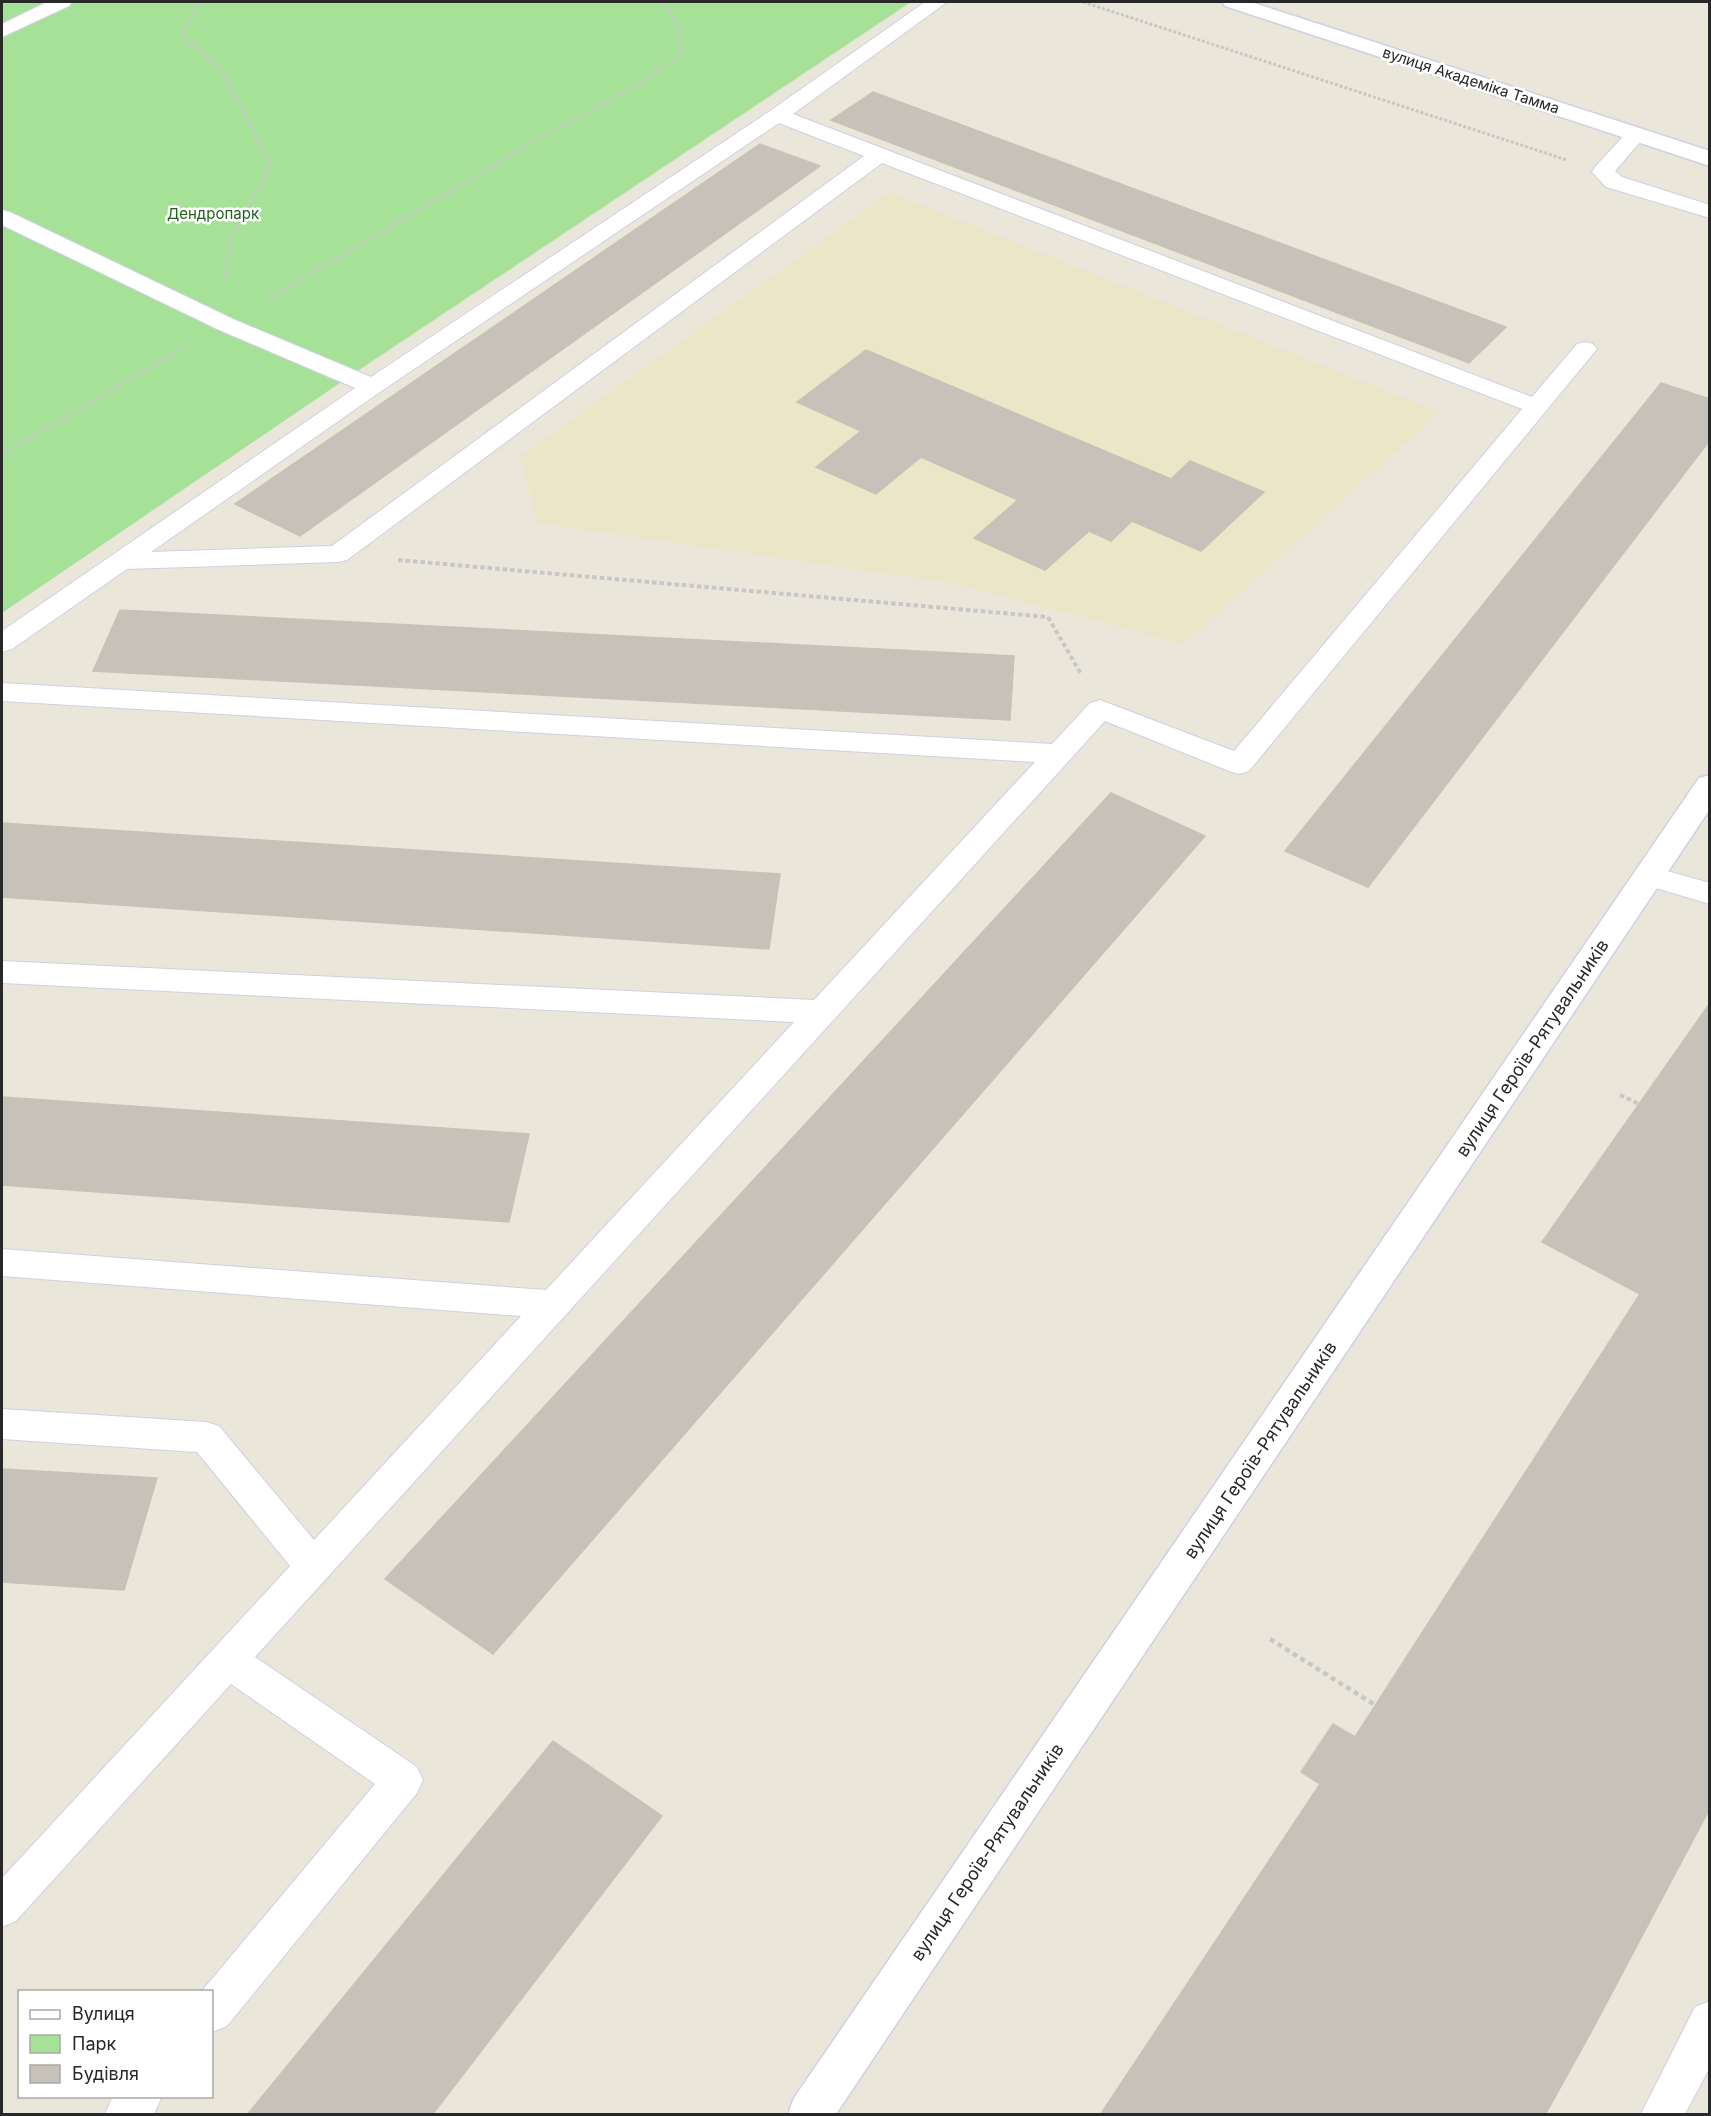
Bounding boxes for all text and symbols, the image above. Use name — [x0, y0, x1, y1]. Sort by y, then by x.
street label: вулиця Академіка Тамма — [1380, 42, 1562, 118]
park label: Дендропарк — [167, 204, 259, 223]
street label: вулиця Героїв-Рятувальників — [1451, 935, 1613, 1161]
street label: вулиця Героїв-Рятувальників — [1179, 1337, 1341, 1563]
street label: вулиця Героїв-Рятувальників — [906, 1739, 1068, 1965]
legend — [18, 1990, 213, 2098]
text: Вулиця — [72, 2003, 135, 2024]
text: Парк — [72, 2033, 117, 2054]
text: Будівля — [72, 2063, 139, 2084]

